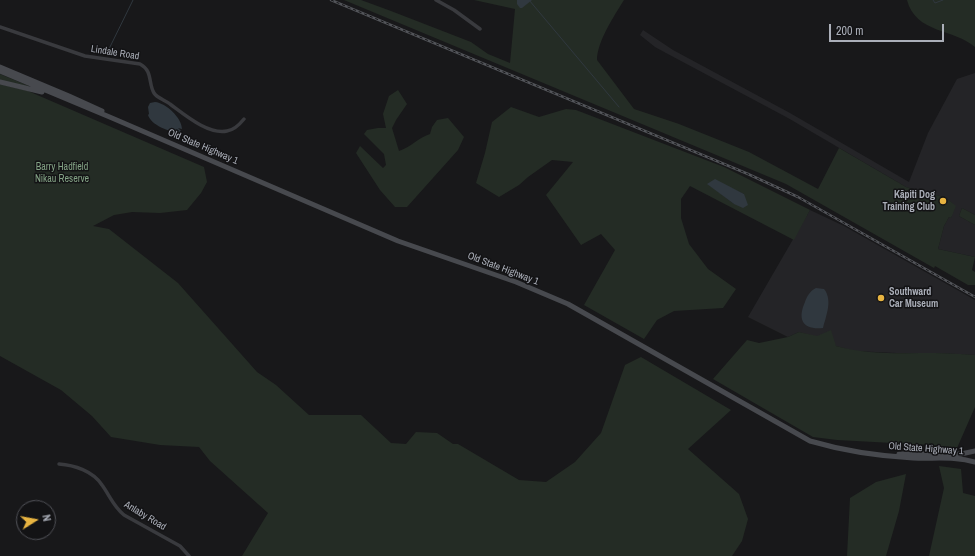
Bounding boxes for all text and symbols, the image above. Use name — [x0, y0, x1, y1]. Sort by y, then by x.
scale bar — [831, 16, 946, 42]
text: 200 m — [836, 23, 863, 39]
street label: Lindale Road — [90, 43, 140, 63]
street label: Old State Highway 1 — [166, 127, 240, 167]
park label: Barry Hadfield Nikau Reserve — [35, 161, 89, 184]
place label: Kāpiti Dog Training Club — [883, 189, 935, 212]
marker: Kāpiti Dog Training Club — [938, 196, 948, 206]
street label: Old State Highway 1 — [466, 250, 540, 288]
place label: Southward Car Museum — [889, 286, 938, 310]
marker: Southward Car Museum — [876, 293, 886, 303]
street label: Old State Highway 1 — [888, 440, 964, 458]
street label: Anlaby Road — [122, 499, 168, 533]
north arrow — [16, 500, 56, 540]
text: N — [39, 513, 54, 522]

